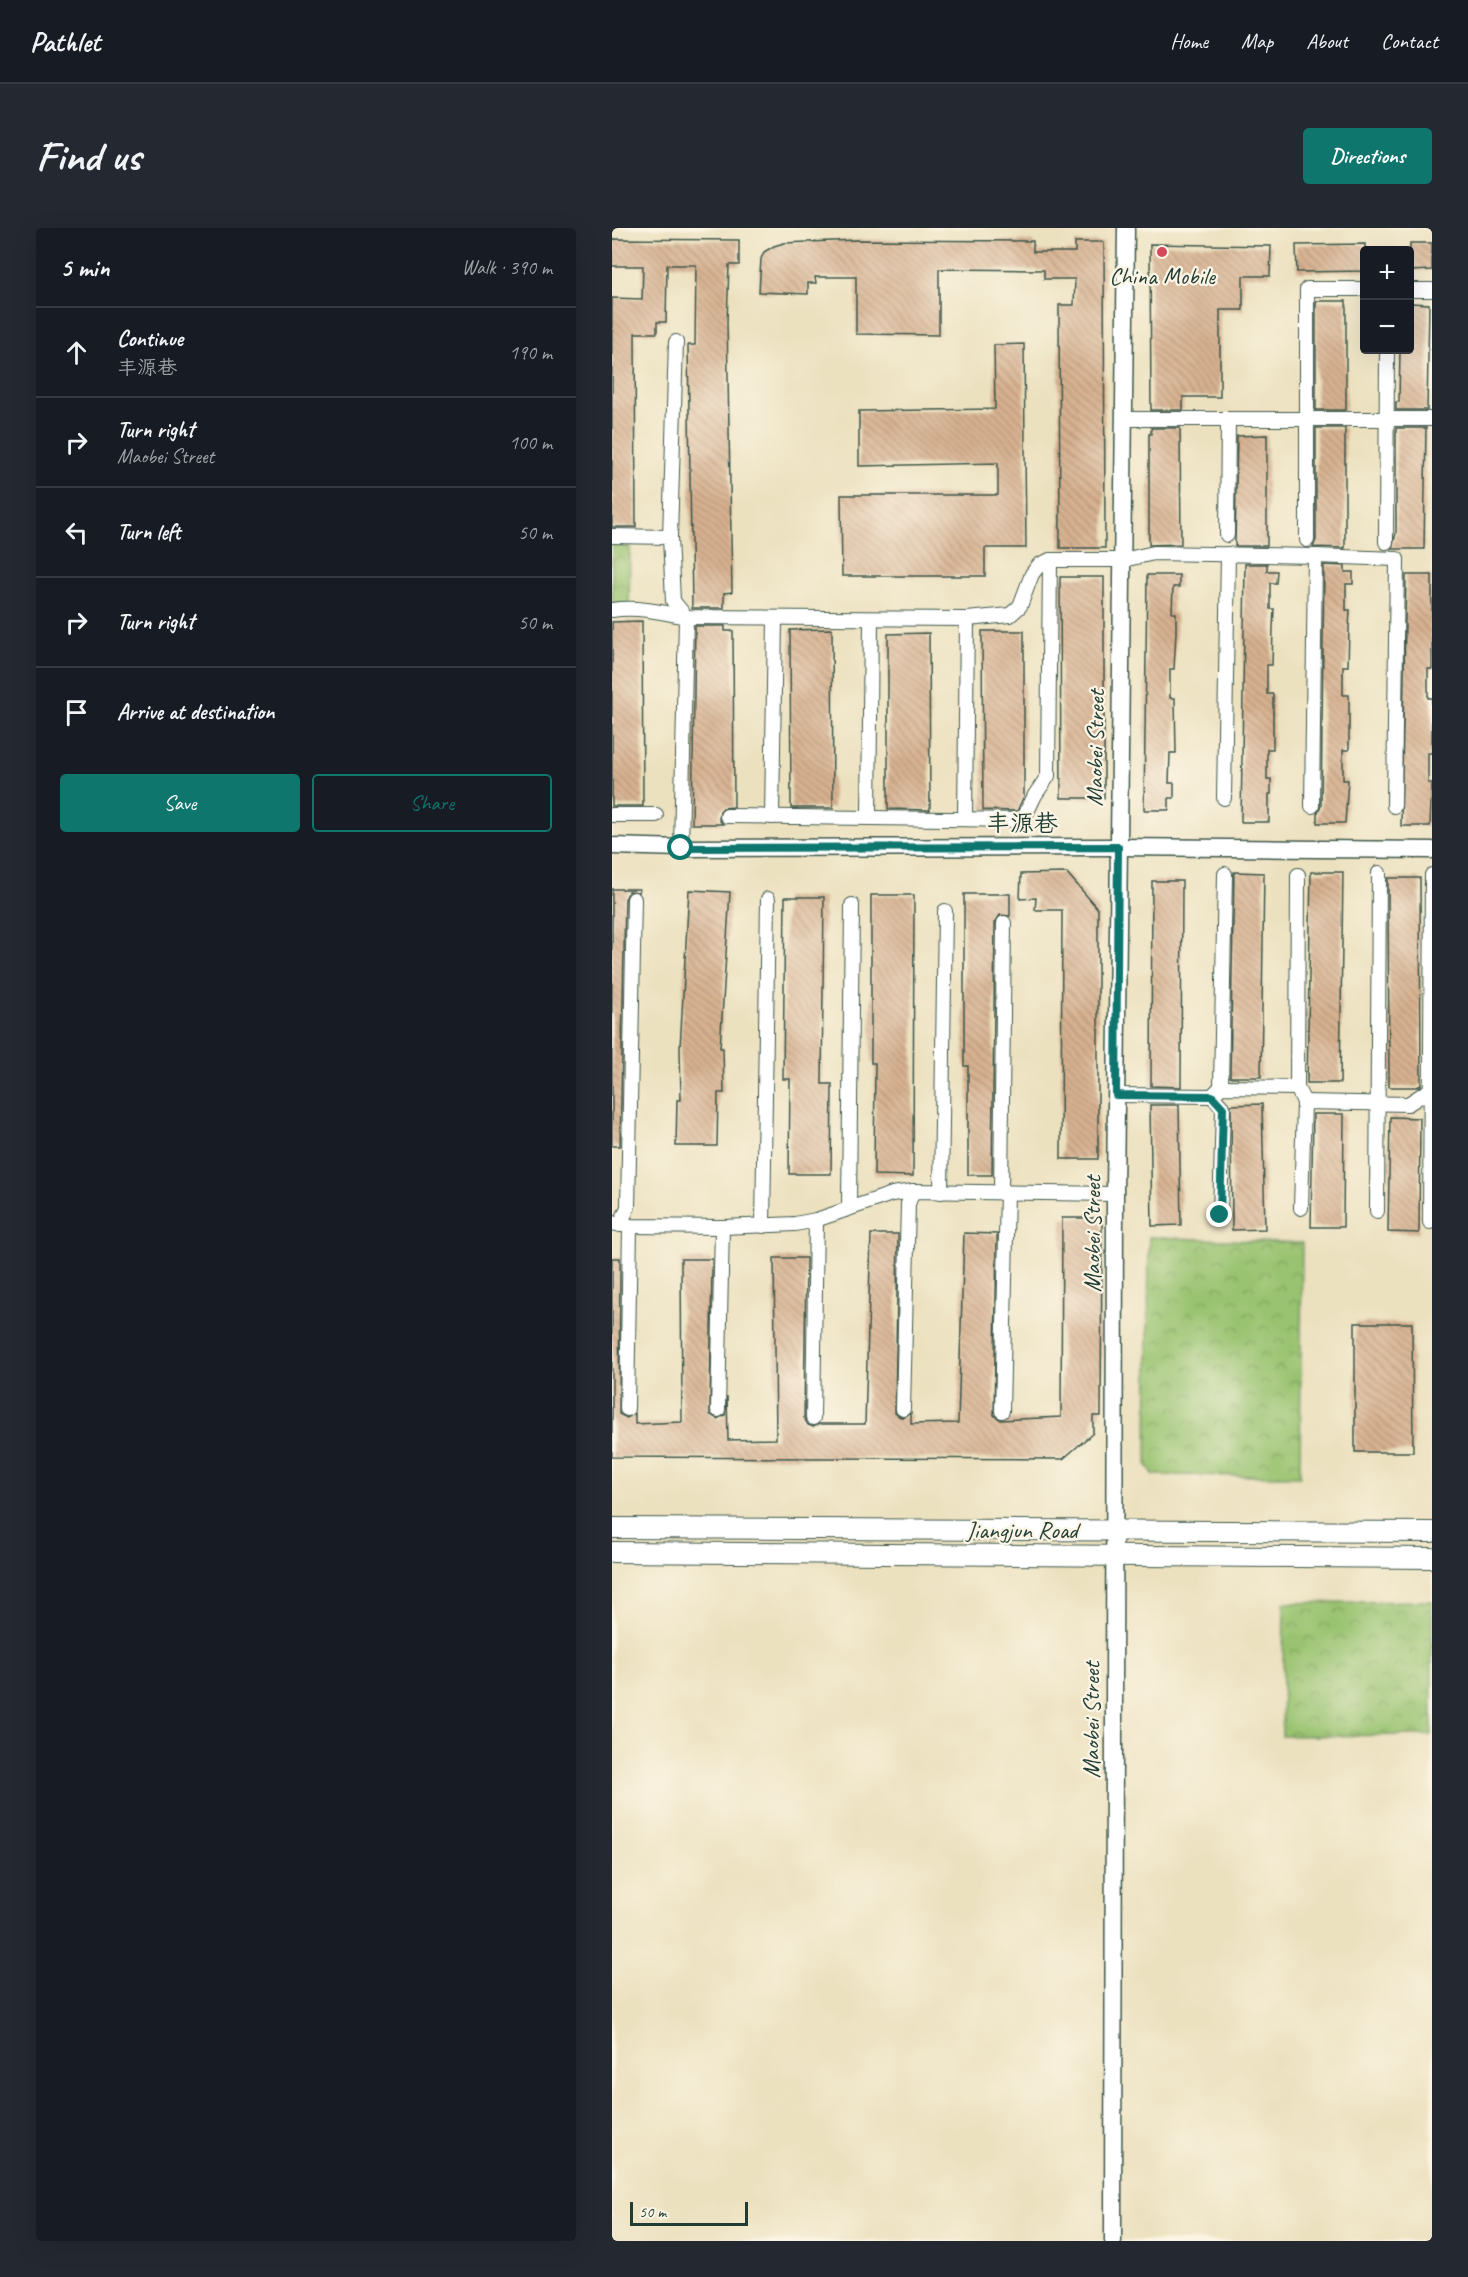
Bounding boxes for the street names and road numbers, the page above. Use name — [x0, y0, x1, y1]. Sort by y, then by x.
street label: Maobei Street — [1079, 687, 1111, 807]
street label: 丰源巷 — [986, 808, 1058, 838]
street label: Maobei Street — [1077, 1174, 1107, 1292]
street label: Jiangjun Road — [965, 1515, 1081, 1545]
street label: Maobei Street — [1076, 1660, 1106, 1778]

